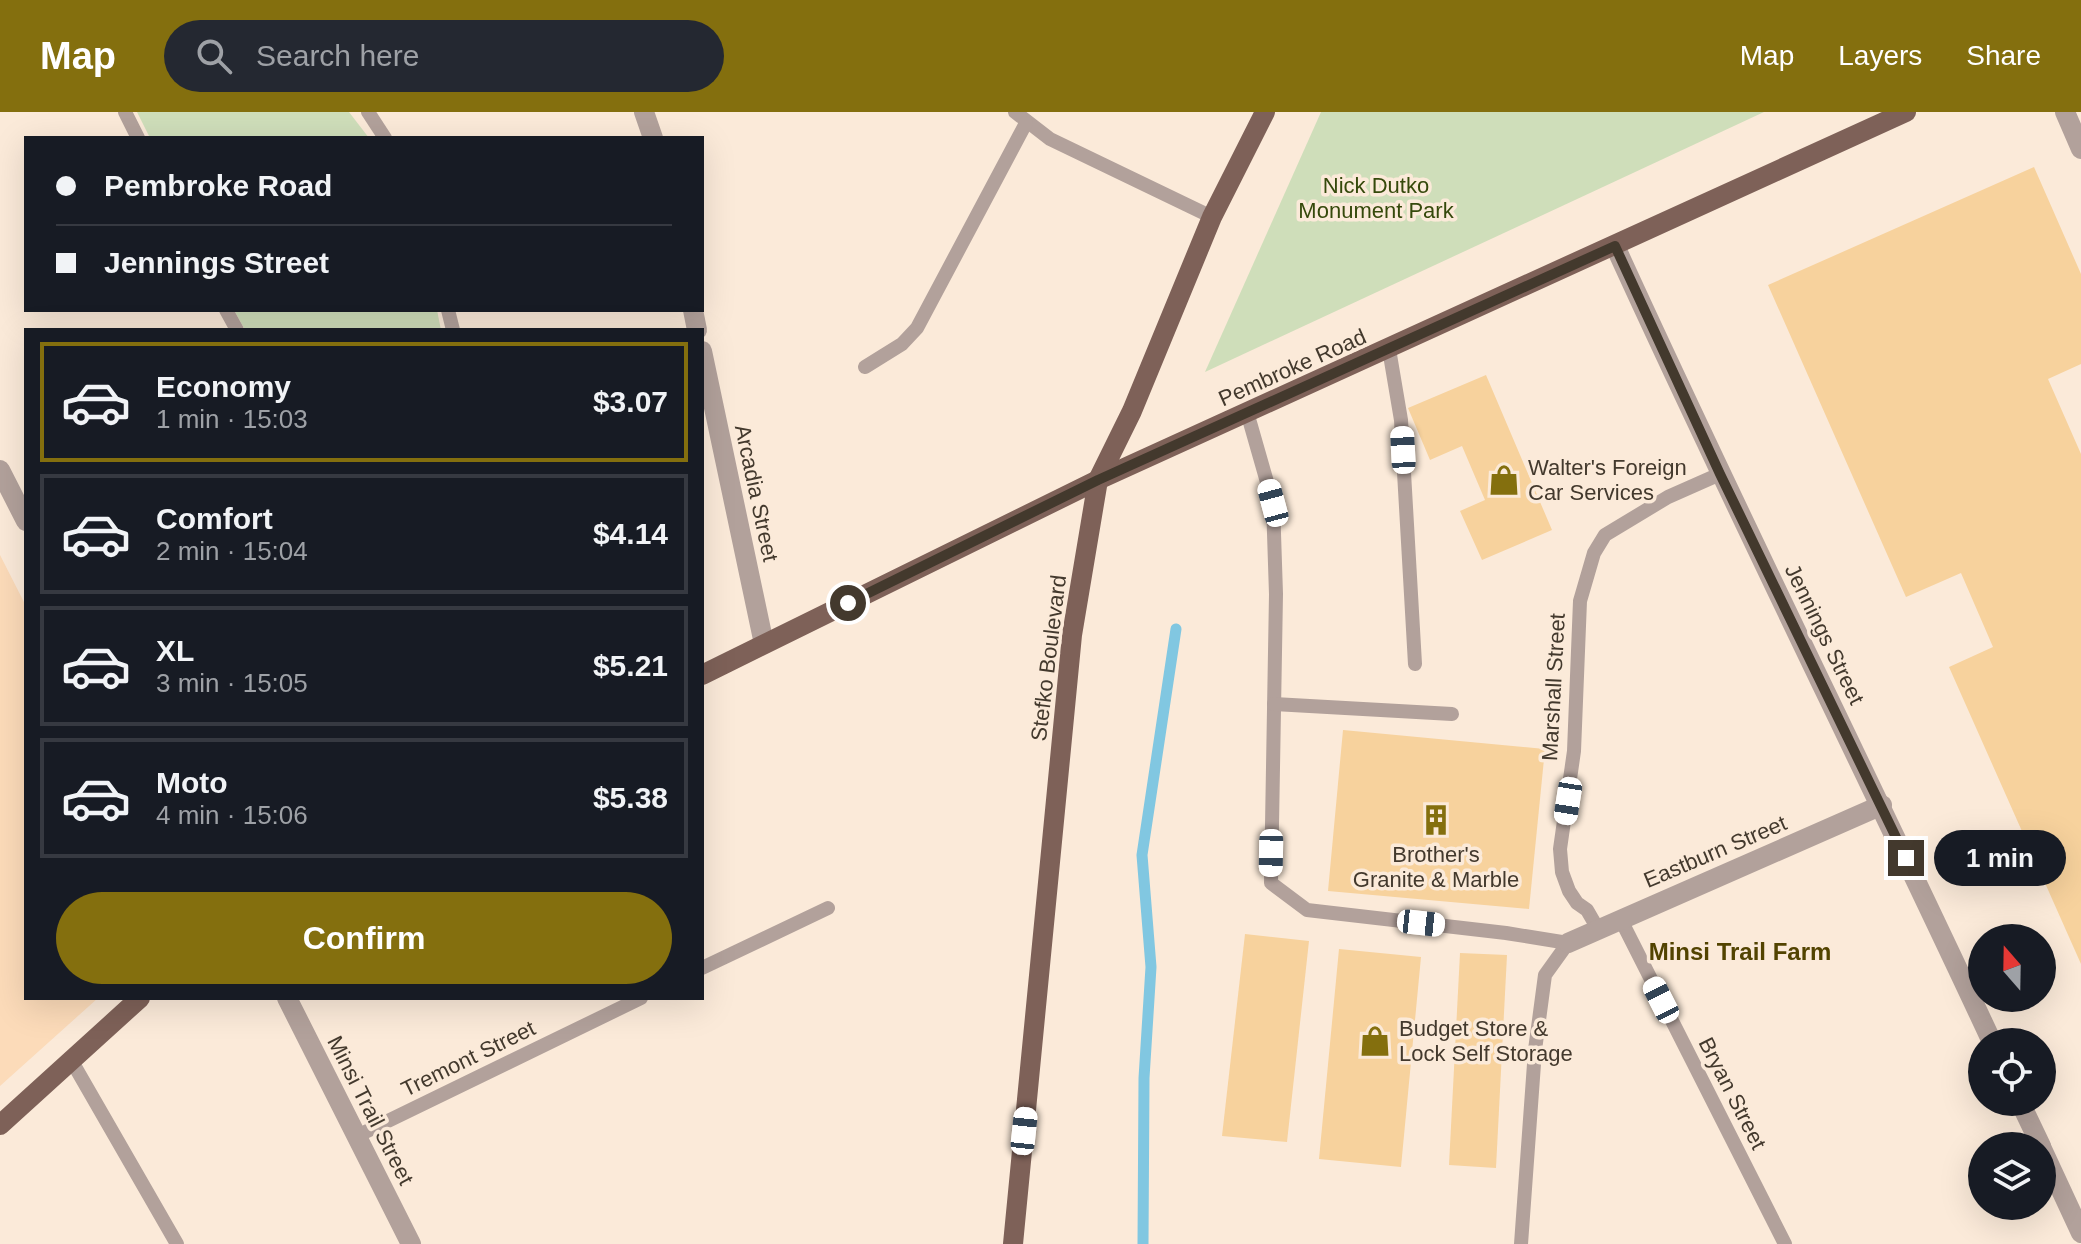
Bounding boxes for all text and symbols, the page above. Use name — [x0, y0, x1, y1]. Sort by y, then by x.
search box — [164, 20, 724, 92]
icon: search — [192, 34, 236, 78]
text: Map — [40, 35, 116, 77]
text: Search here — [256, 39, 419, 72]
text: Map — [1740, 40, 1794, 71]
text: Layers — [1838, 40, 1922, 71]
text: Share — [1966, 40, 2041, 71]
text: Pembroke Road — [104, 169, 332, 202]
park label: Nick Dutko Monument Park — [1298, 173, 1455, 223]
text: Jennings Street — [104, 246, 329, 279]
street label: Pembroke Road — [1214, 324, 1370, 411]
icon: car — [60, 366, 132, 438]
text: Economy — [156, 370, 291, 403]
text: $3.07 — [593, 385, 668, 418]
text: 1 min · 15:03 — [156, 404, 308, 434]
street label: Arcadia Street — [730, 422, 783, 564]
car — [1390, 425, 1416, 475]
place label: Walter's Foreign Car Services — [1528, 455, 1687, 505]
shop icon: Walter's Foreign Car Services — [1487, 463, 1521, 497]
car — [1255, 477, 1291, 529]
icon: car — [60, 498, 132, 570]
text: Comfort — [156, 502, 273, 535]
text: $4.14 — [593, 517, 668, 550]
text: 2 min · 15:04 — [156, 536, 308, 566]
street label: Jennings Street — [1780, 560, 1869, 708]
street label: Stefko Boulevard — [1026, 573, 1071, 743]
route start — [830, 585, 866, 621]
street label: Marshall Street — [1537, 612, 1570, 762]
icon: car — [60, 630, 132, 702]
text: XL — [156, 634, 194, 667]
text: $5.21 — [593, 649, 668, 682]
text: 3 min · 15:05 — [156, 668, 308, 698]
icon: car — [60, 762, 132, 834]
text: Moto — [156, 766, 228, 799]
car — [1552, 775, 1584, 827]
text: $5.38 — [593, 781, 668, 814]
text: 4 min · 15:06 — [156, 800, 308, 830]
building icon: Brother's Granite & Marble — [1419, 803, 1453, 837]
street label: Eastburn Street — [1640, 810, 1790, 893]
car — [1259, 829, 1283, 877]
callout: 1 min — [1934, 830, 2066, 886]
route end — [1888, 840, 1924, 876]
place label: Brother's Granite & Marble — [1353, 842, 1519, 892]
text: 1 min — [1966, 843, 2034, 873]
button: Confirm — [56, 892, 672, 984]
car — [1396, 909, 1446, 937]
north arrow — [1968, 924, 2056, 1012]
map controls — [1968, 924, 2056, 1220]
district label: Minsi Trail Farm — [1649, 938, 1831, 965]
car — [1639, 973, 1683, 1027]
street label: Tremont Street — [397, 1015, 539, 1102]
place label: Budget Store & Lock Self Storage — [1399, 1016, 1573, 1066]
shop icon: Budget Store & Lock Self Storage — [1358, 1024, 1392, 1058]
button: locate — [1968, 1028, 2056, 1116]
street label: Minsi Trail Street — [322, 1032, 419, 1189]
street label: Bryan Street — [1694, 1033, 1771, 1153]
car — [1010, 1106, 1038, 1156]
button: layers — [1968, 1132, 2056, 1220]

